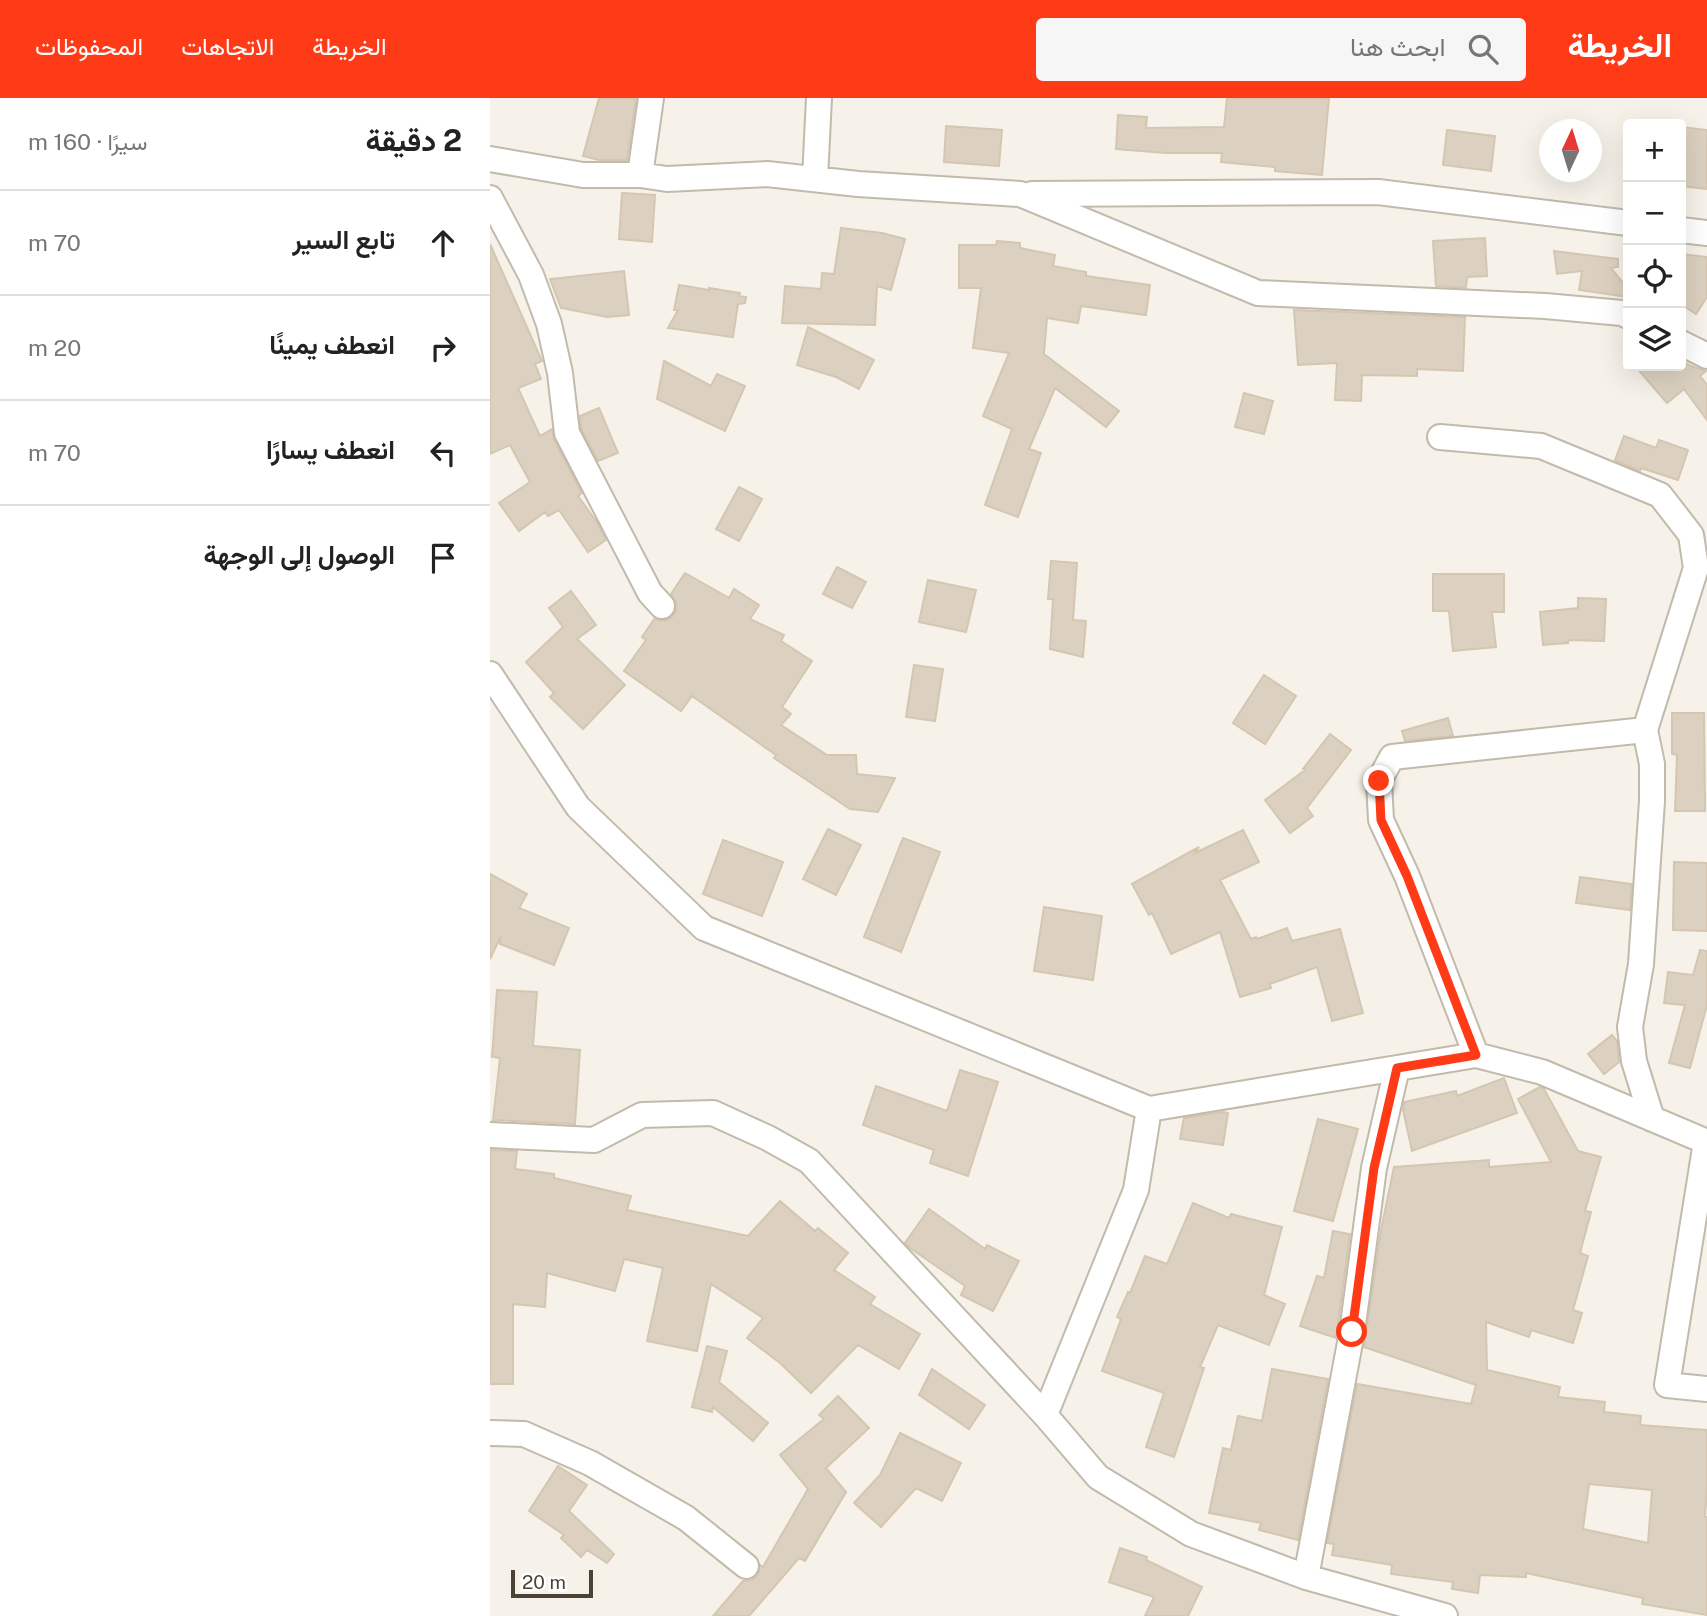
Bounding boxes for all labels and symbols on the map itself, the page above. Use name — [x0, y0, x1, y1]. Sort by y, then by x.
north arrow — [1539, 119, 1602, 182]
route end — [1363, 765, 1394, 796]
route start — [1336, 1316, 1367, 1347]
scale bar — [511, 1567, 593, 1599]

